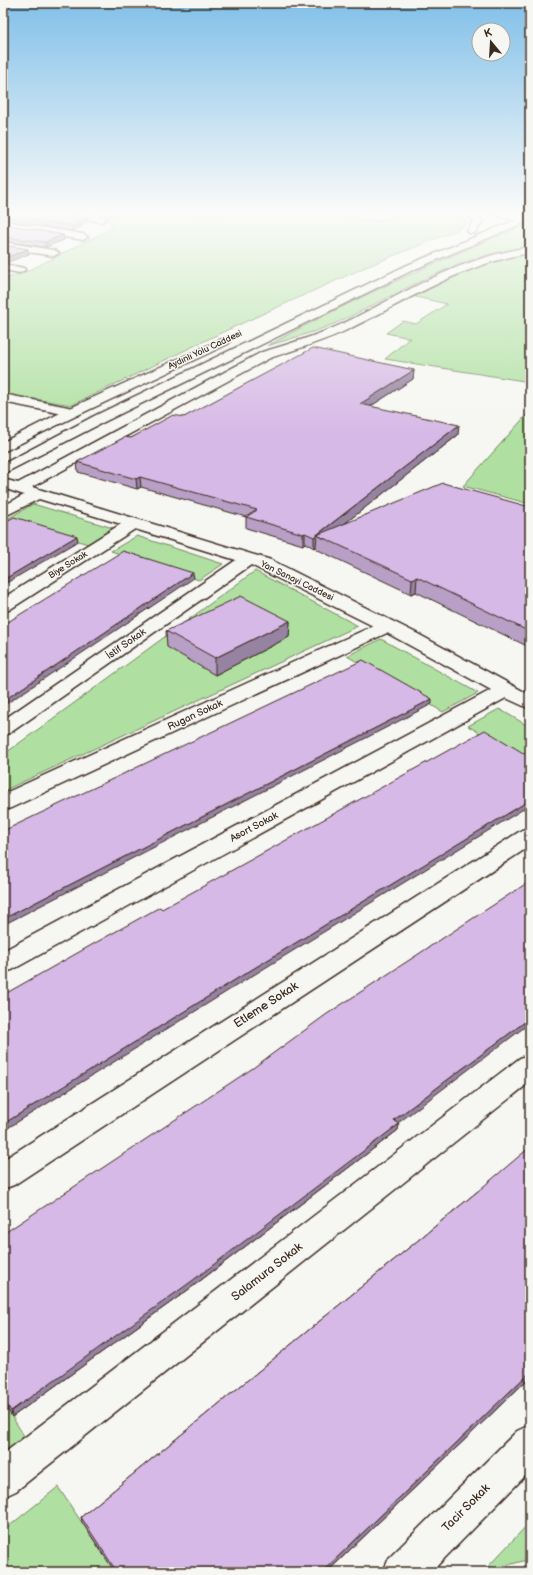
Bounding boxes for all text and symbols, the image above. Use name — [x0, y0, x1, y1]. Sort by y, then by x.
north arrow — [471, 22, 511, 62]
text: K — [482, 25, 494, 40]
street label: Aydınlı Yolu Caddesi — [166, 328, 244, 372]
street label: Biye Sokak — [47, 548, 90, 581]
street label: Yan Sanayi Caddesi — [258, 558, 335, 603]
street label: İstif Sokak — [104, 626, 148, 662]
street label: Rugan Sokak — [166, 697, 224, 733]
street label: Asort Sokak — [228, 809, 280, 845]
street label: Etleme Sokak — [231, 979, 301, 1031]
street label: Salamura Sokak — [228, 1239, 306, 1304]
street label: Tacir Sokak — [439, 1481, 493, 1535]

